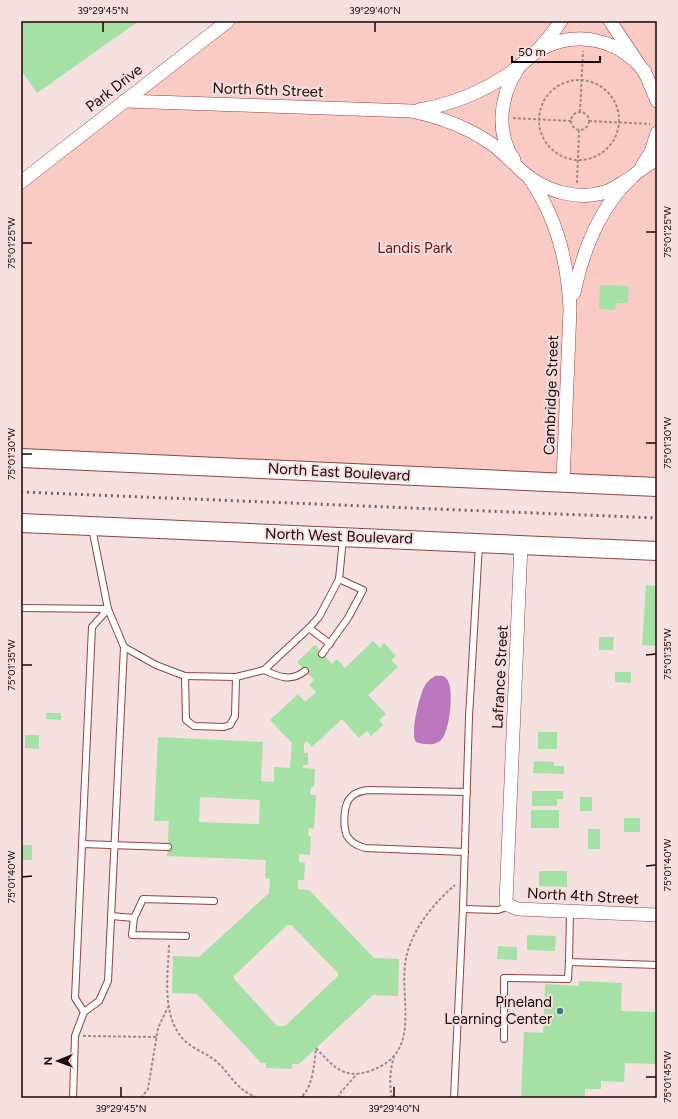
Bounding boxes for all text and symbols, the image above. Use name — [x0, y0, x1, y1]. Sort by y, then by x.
text: 39°29'45"N — [78, 4, 128, 17]
text: 39°29'40"N — [349, 4, 401, 17]
scale bar — [512, 38, 600, 64]
text: 50 m — [518, 45, 546, 59]
street label: Park Drive — [82, 60, 146, 116]
street label: North 6th Street — [212, 79, 324, 101]
text: 75°01'25"W — [661, 206, 674, 258]
text: 75°01'25"W — [5, 217, 18, 269]
park label: Landis Park — [377, 239, 453, 257]
street label: Cambridge Street — [540, 334, 562, 455]
text: 75°01'30"W — [661, 417, 674, 469]
text: 75°01'30"W — [5, 428, 18, 480]
street label: North East Boulevard — [267, 459, 411, 485]
street label: North West Boulevard — [265, 524, 413, 548]
street label: Lafrance Street — [488, 624, 512, 729]
text: 75°01'35"W — [661, 628, 674, 680]
text: 75°01'35"W — [5, 639, 18, 691]
text: 75°01'40"W — [661, 838, 674, 891]
text: 75°01'40"W — [5, 850, 18, 903]
street label: North 4th Street — [527, 884, 640, 908]
place label: Pineland Learning Center — [444, 993, 552, 1028]
marker: Pineland Learning Center — [555, 1006, 565, 1016]
north arrow — [38, 1041, 78, 1081]
text: 75°01'45"W — [661, 1051, 674, 1103]
text: N — [42, 1057, 55, 1066]
text: 39°29'45"N — [96, 1102, 146, 1115]
text: 39°29'40"N — [368, 1102, 420, 1115]

